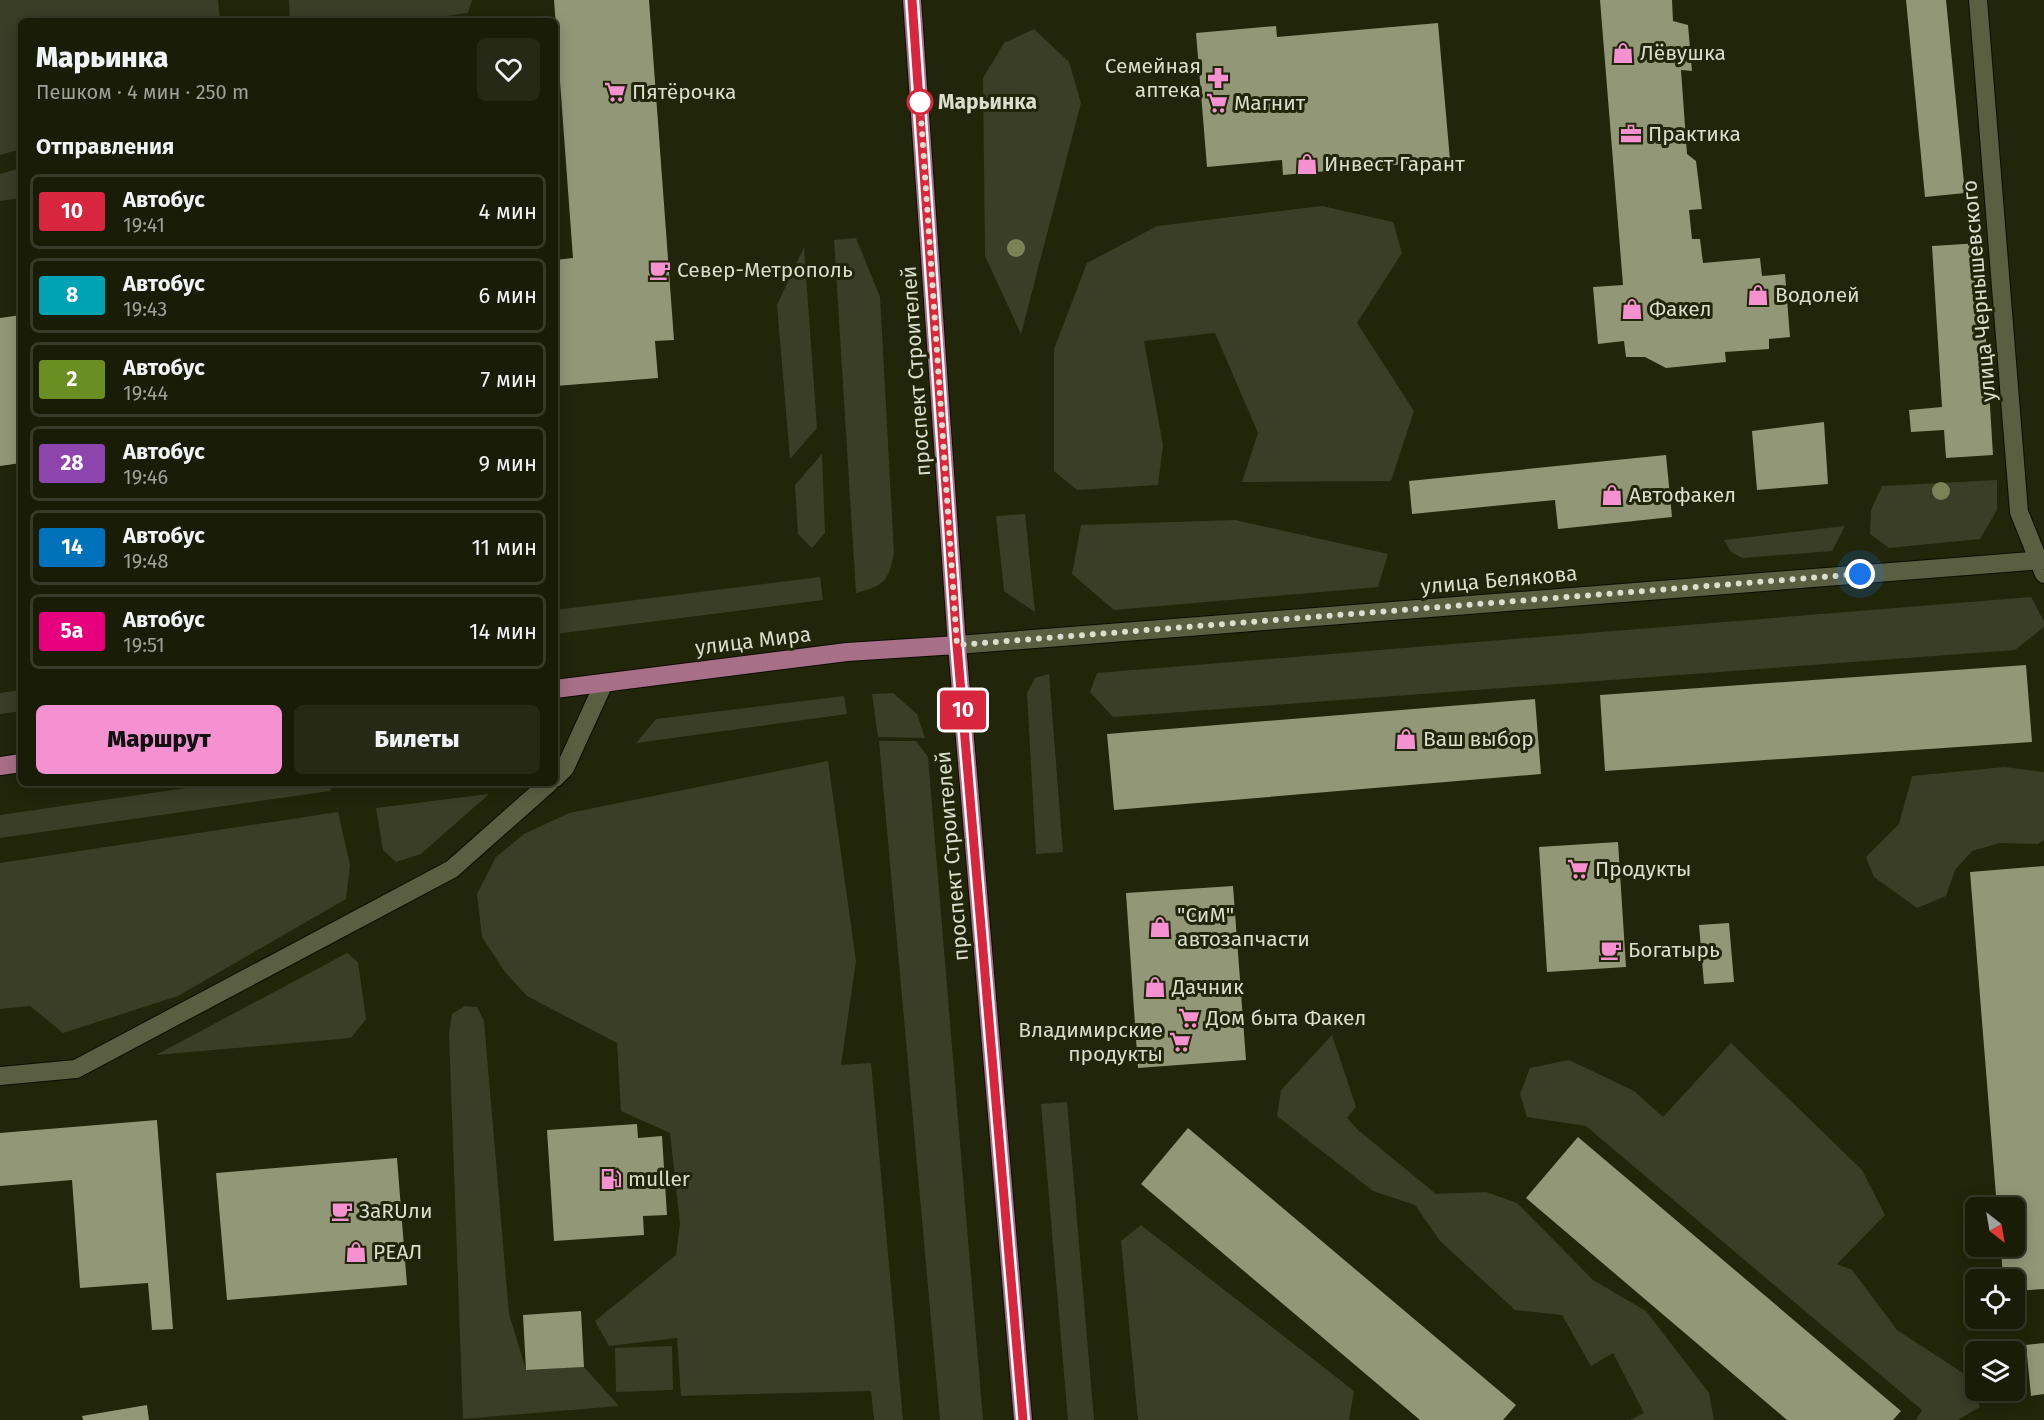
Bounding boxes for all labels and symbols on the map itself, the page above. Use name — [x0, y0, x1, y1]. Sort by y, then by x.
place label: Лёвушка — [1640, 40, 1726, 66]
shop icon: Лёвушка — [1611, 41, 1635, 65]
place label: Семейная аптека — [1105, 53, 1201, 103]
pharmacy icon: Семейная аптека — [1206, 66, 1230, 90]
place label: Пятёрочка — [632, 79, 736, 105]
supermarket icon: Пятёрочка — [603, 80, 627, 104]
marker: Марьинка — [907, 89, 933, 115]
place label: Марьинка — [938, 89, 1037, 115]
place label: Магнит — [1234, 90, 1306, 116]
supermarket icon: Магнит — [1205, 91, 1229, 115]
place label: Практика — [1648, 121, 1741, 147]
office icon: Практика — [1619, 122, 1643, 146]
place label: Инвест Гарант — [1324, 151, 1465, 177]
shop icon: Инвест Гарант — [1295, 152, 1319, 176]
street label: улица Чернышевского — [1956, 179, 2002, 403]
place label: Север-Метрополь — [677, 257, 853, 283]
cafe icon: Север-Метрополь — [648, 258, 672, 282]
street label: проспект Строителей — [896, 265, 936, 477]
place label: Водолей — [1775, 282, 1860, 308]
shop icon: Водолей — [1746, 283, 1770, 307]
place label: Факел — [1649, 296, 1711, 322]
shop icon: Факел — [1620, 297, 1644, 321]
place label: Автофакел — [1629, 482, 1736, 508]
shop icon: Автофакел — [1600, 483, 1624, 507]
your location — [1845, 559, 1875, 589]
street label: улица Белякова — [1420, 560, 1578, 600]
street label: улица Мира — [693, 621, 813, 661]
line badge: 10 — [936, 690, 990, 730]
place label: Ваш выбор — [1423, 726, 1534, 752]
shop icon: Ваш выбор — [1394, 727, 1418, 751]
street label: проспект Строителей — [930, 750, 974, 962]
place label: Продукты — [1595, 856, 1692, 882]
supermarket icon: Продукты — [1566, 857, 1590, 881]
place label: "СиМ" автозапчасти — [1177, 902, 1310, 952]
shop icon: "СиМ" автозапчасти — [1148, 915, 1172, 939]
place label: Богатырь — [1628, 937, 1720, 963]
cafe icon: Богатырь — [1599, 938, 1623, 962]
place label: Дачник — [1171, 974, 1244, 1000]
shop icon: Дачник — [1143, 975, 1167, 999]
place label: Дом быта Факел — [1205, 1005, 1366, 1031]
supermarket icon: Дом быта Факел — [1177, 1006, 1201, 1030]
place label: Владимирские продукты — [1018, 1017, 1163, 1067]
supermarket icon: Владимирские продукты — [1168, 1030, 1192, 1054]
place label: muller — [628, 1166, 690, 1192]
fuel station icon: muller — [599, 1167, 623, 1191]
north arrow — [1965, 1197, 2025, 1257]
place label: ЗаRUли — [359, 1198, 433, 1224]
cafe icon: ЗаRUли — [330, 1199, 354, 1223]
place label: РЕАЛ — [373, 1239, 422, 1265]
shop icon: РЕАЛ — [344, 1240, 368, 1264]

